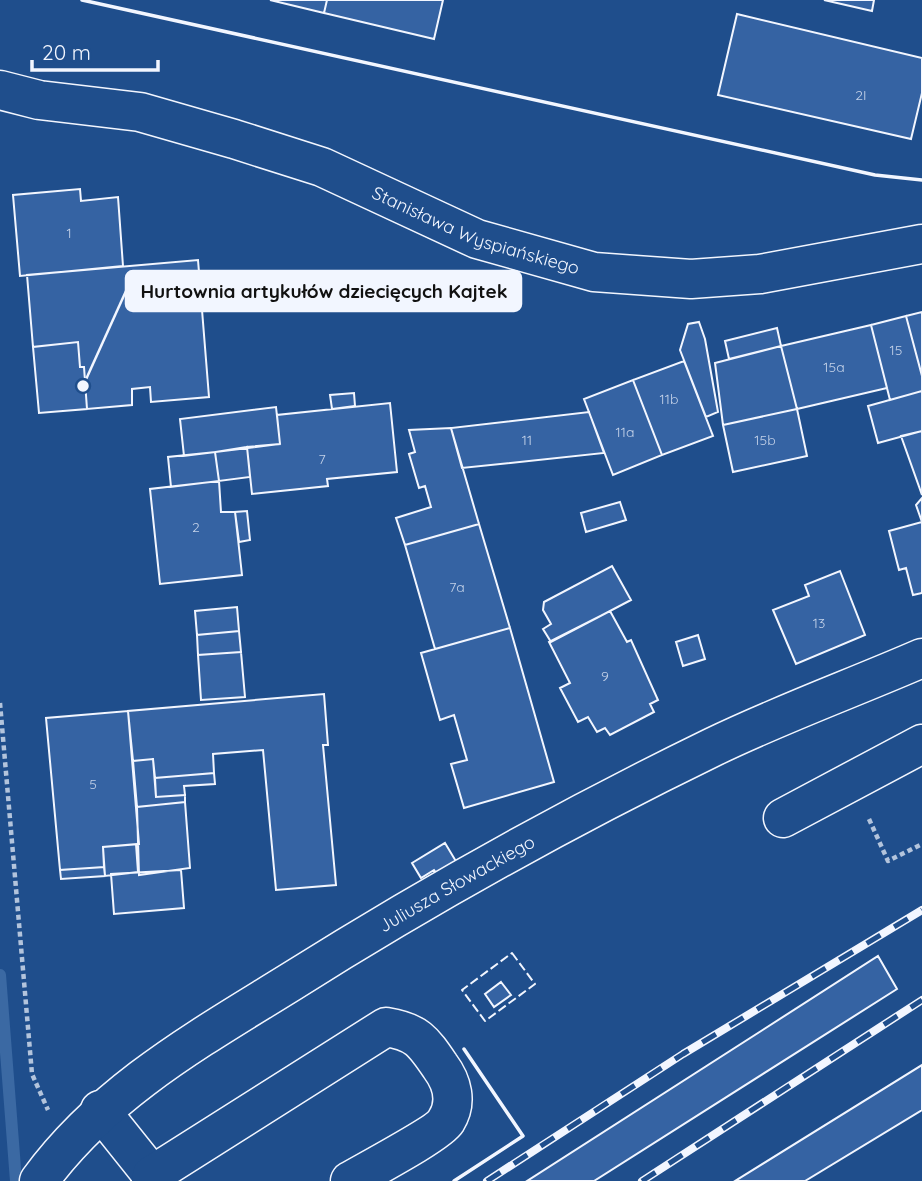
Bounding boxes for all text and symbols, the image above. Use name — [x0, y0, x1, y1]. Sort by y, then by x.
scale bar — [32, 28, 158, 72]
text: 20 m — [42, 39, 91, 65]
house number: 2I — [855, 86, 867, 104]
street label: Stanisława Wyspiańskiego — [369, 181, 582, 279]
house number: 1 — [66, 224, 72, 242]
callout: Hurtownia artykułów dziecięcych Kajtek — [126, 271, 521, 311]
text: Hurtownia artykułów dziecięcych Kajtek — [140, 279, 508, 303]
house number: 15 — [890, 341, 902, 359]
house number: 15a — [823, 358, 845, 376]
house number: 11b — [660, 390, 678, 408]
house number: 11a — [616, 423, 634, 441]
house number: 11 — [522, 431, 532, 449]
house number: 15b — [754, 431, 776, 449]
house number: 7 — [318, 450, 326, 468]
house number: 2 — [192, 518, 200, 536]
house number: 7a — [449, 578, 465, 596]
house number: 13 — [813, 614, 825, 632]
house number: 9 — [601, 667, 609, 685]
house number: 5 — [89, 775, 97, 793]
street label: Juliusza Słowackiego — [374, 830, 538, 937]

